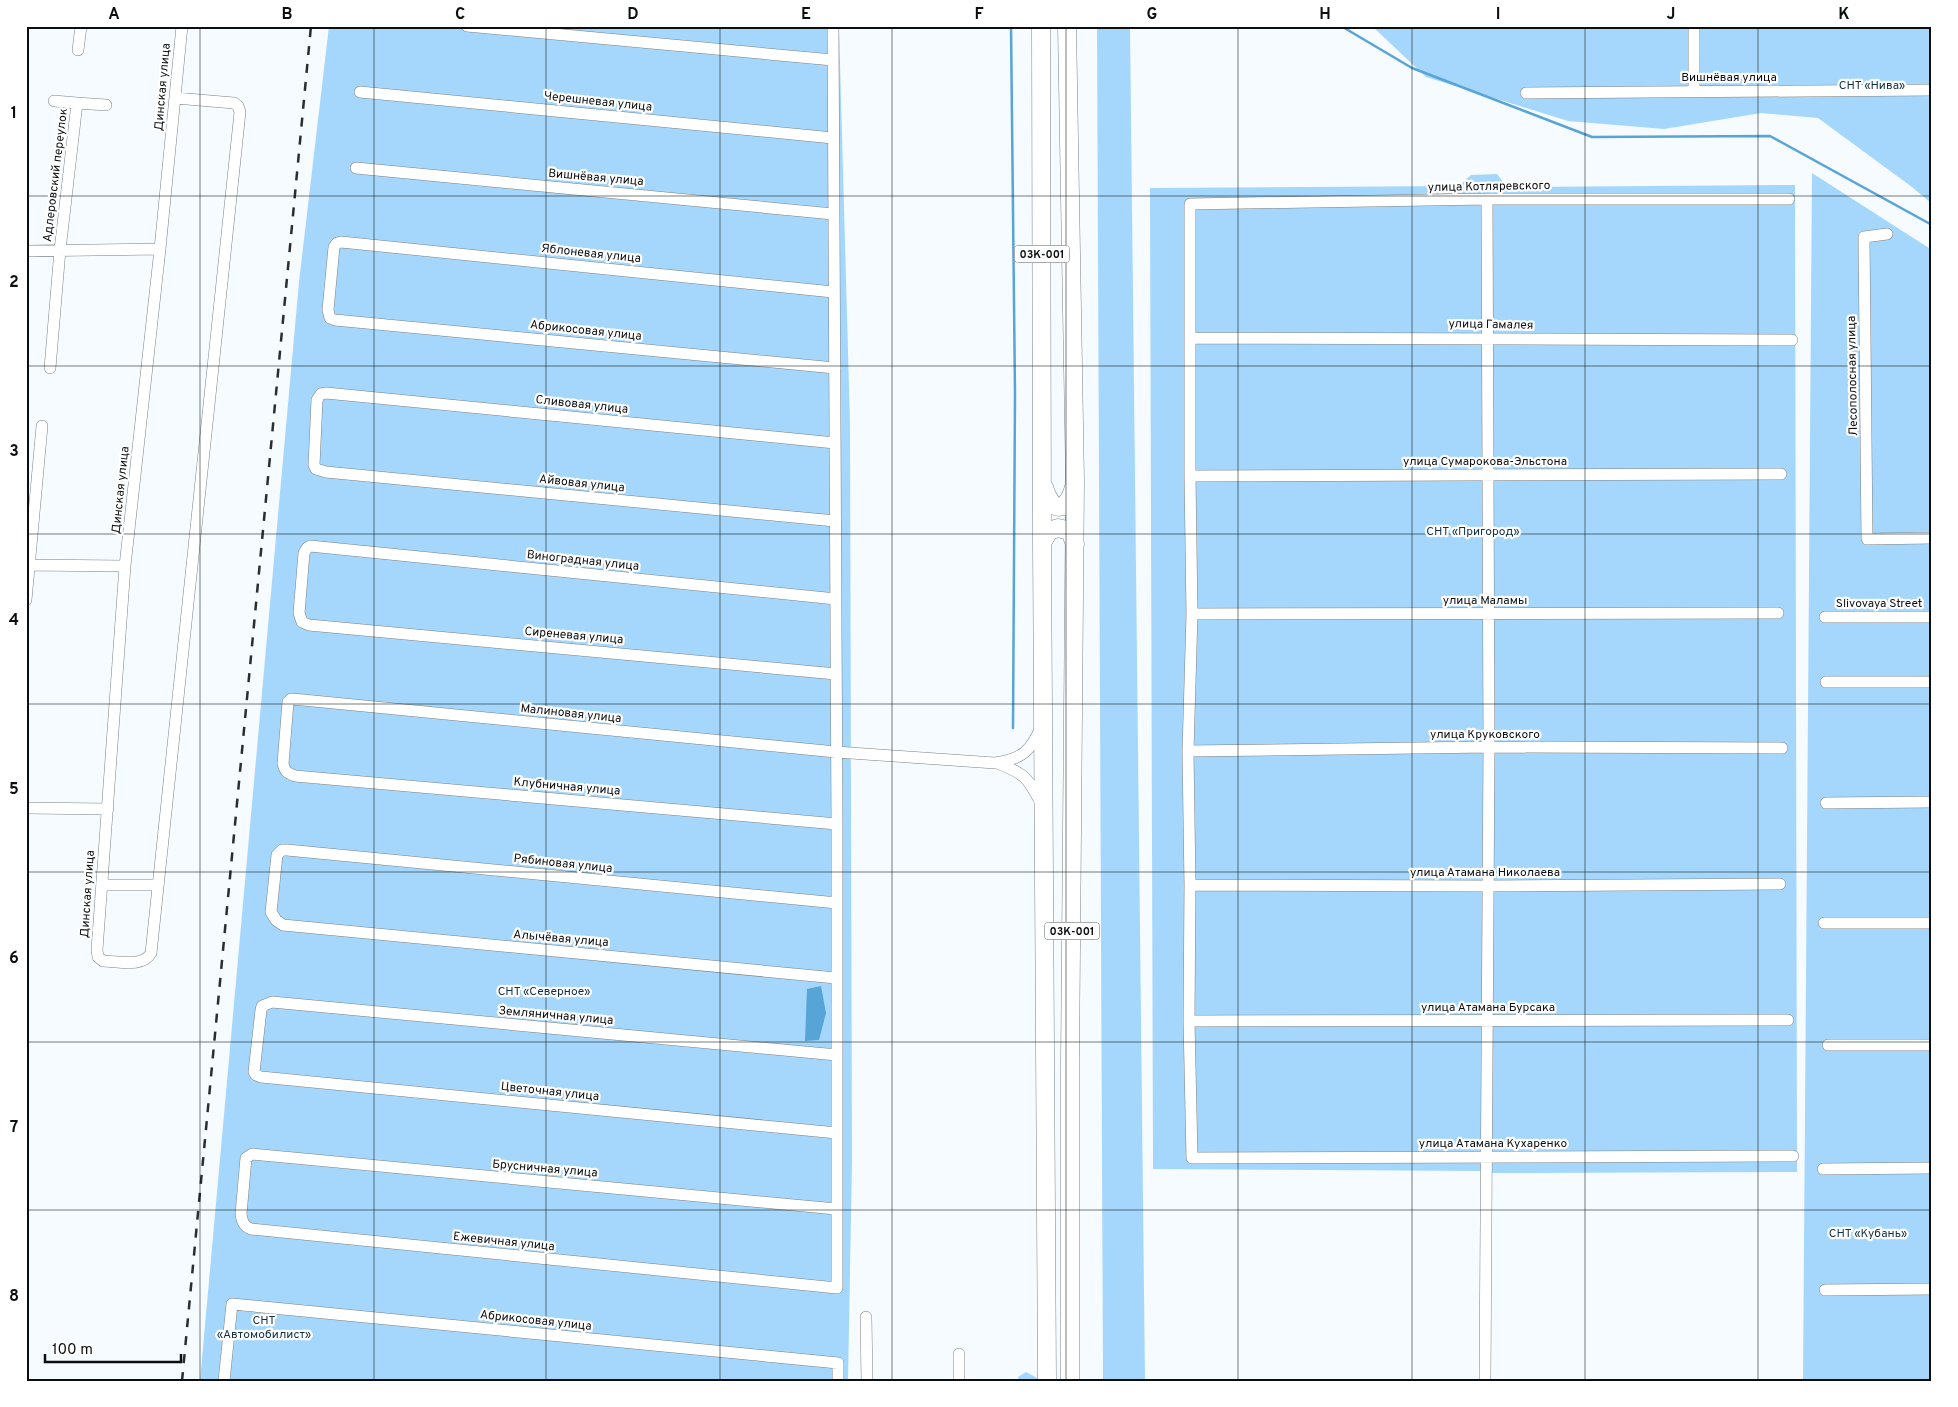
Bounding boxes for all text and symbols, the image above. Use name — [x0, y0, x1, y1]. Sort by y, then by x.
text: A — [108, 5, 120, 25]
text: B — [281, 5, 293, 25]
text: C — [455, 5, 465, 25]
text: D — [627, 5, 639, 25]
text: E — [801, 5, 811, 25]
text: F — [974, 5, 984, 25]
text: G — [1147, 5, 1157, 25]
text: H — [1319, 5, 1331, 25]
text: I — [1496, 5, 1500, 25]
text: J — [1667, 5, 1675, 25]
text: K — [1838, 5, 1850, 25]
street label: Динская улица — [151, 43, 175, 132]
street label: Вишнёвая улица — [1681, 70, 1777, 86]
park label: СНТ «Нива» — [1839, 78, 1905, 94]
street label: Черешневая улица — [543, 88, 653, 116]
text: 1 — [11, 104, 17, 124]
street label: Адлеровский переулок — [40, 107, 72, 243]
street label: Вишнёвая улица — [548, 166, 644, 190]
street label: улица Котляревского — [1428, 178, 1551, 196]
street label: Яблоневая улица — [540, 241, 642, 267]
road number: 03К-001 — [1014, 245, 1070, 262]
text: 2 — [9, 273, 19, 293]
street label: улица Гамалея — [1448, 316, 1534, 334]
street label: Лесополосная улица — [1844, 316, 1862, 436]
street label: Абрикосовая улица — [529, 317, 643, 345]
street label: Сливовая улица — [535, 392, 629, 418]
text: 3 — [9, 442, 19, 462]
street label: Динская улица — [108, 446, 134, 535]
street label: улица Сумарокова-Эльстона — [1403, 454, 1567, 470]
street label: Айвовая улица — [538, 472, 625, 496]
park label: СНТ «Пригород» — [1426, 524, 1520, 540]
street label: Виноградная улица — [526, 547, 640, 575]
street label: улица Маламы — [1443, 593, 1527, 609]
street label: Slivovaya Street — [1836, 596, 1922, 612]
text: 4 — [9, 611, 19, 631]
street label: Сиреневая улица — [524, 624, 624, 648]
street label: Малиновая улица — [520, 701, 622, 727]
street label: улица Круковского — [1430, 727, 1540, 743]
street label: Клубничная улица — [513, 774, 621, 800]
text: 5 — [9, 780, 19, 800]
street label: Динская улица — [77, 850, 99, 938]
street label: Рябиновая улица — [513, 851, 613, 877]
street label: улица Атамана Николаева — [1410, 865, 1560, 881]
road number: 03К-001 — [1044, 922, 1100, 939]
street label: Алычёвая улица — [513, 927, 609, 951]
text: 6 — [9, 949, 19, 969]
park label: СНТ «Северное» — [498, 984, 590, 1000]
street label: улица Атамана Бурсака — [1421, 1000, 1555, 1016]
street label: Земляничная улица — [498, 1003, 614, 1029]
street label: Цветочная улица — [500, 1079, 600, 1105]
text: 7 — [10, 1118, 18, 1138]
street label: улица Атамана Кухаренко — [1419, 1136, 1567, 1152]
street label: Брусничная улица — [492, 1156, 598, 1182]
park label: СНТ «Кубань» — [1829, 1226, 1907, 1242]
street label: Ежевичная улица — [452, 1229, 556, 1255]
text: 8 — [9, 1287, 19, 1307]
street label: Абрикосовая улица — [479, 1307, 593, 1335]
park label: СНТ «Автомобилист» — [217, 1313, 311, 1343]
scale bar — [45, 1332, 181, 1364]
text: 100 m — [52, 1341, 93, 1360]

